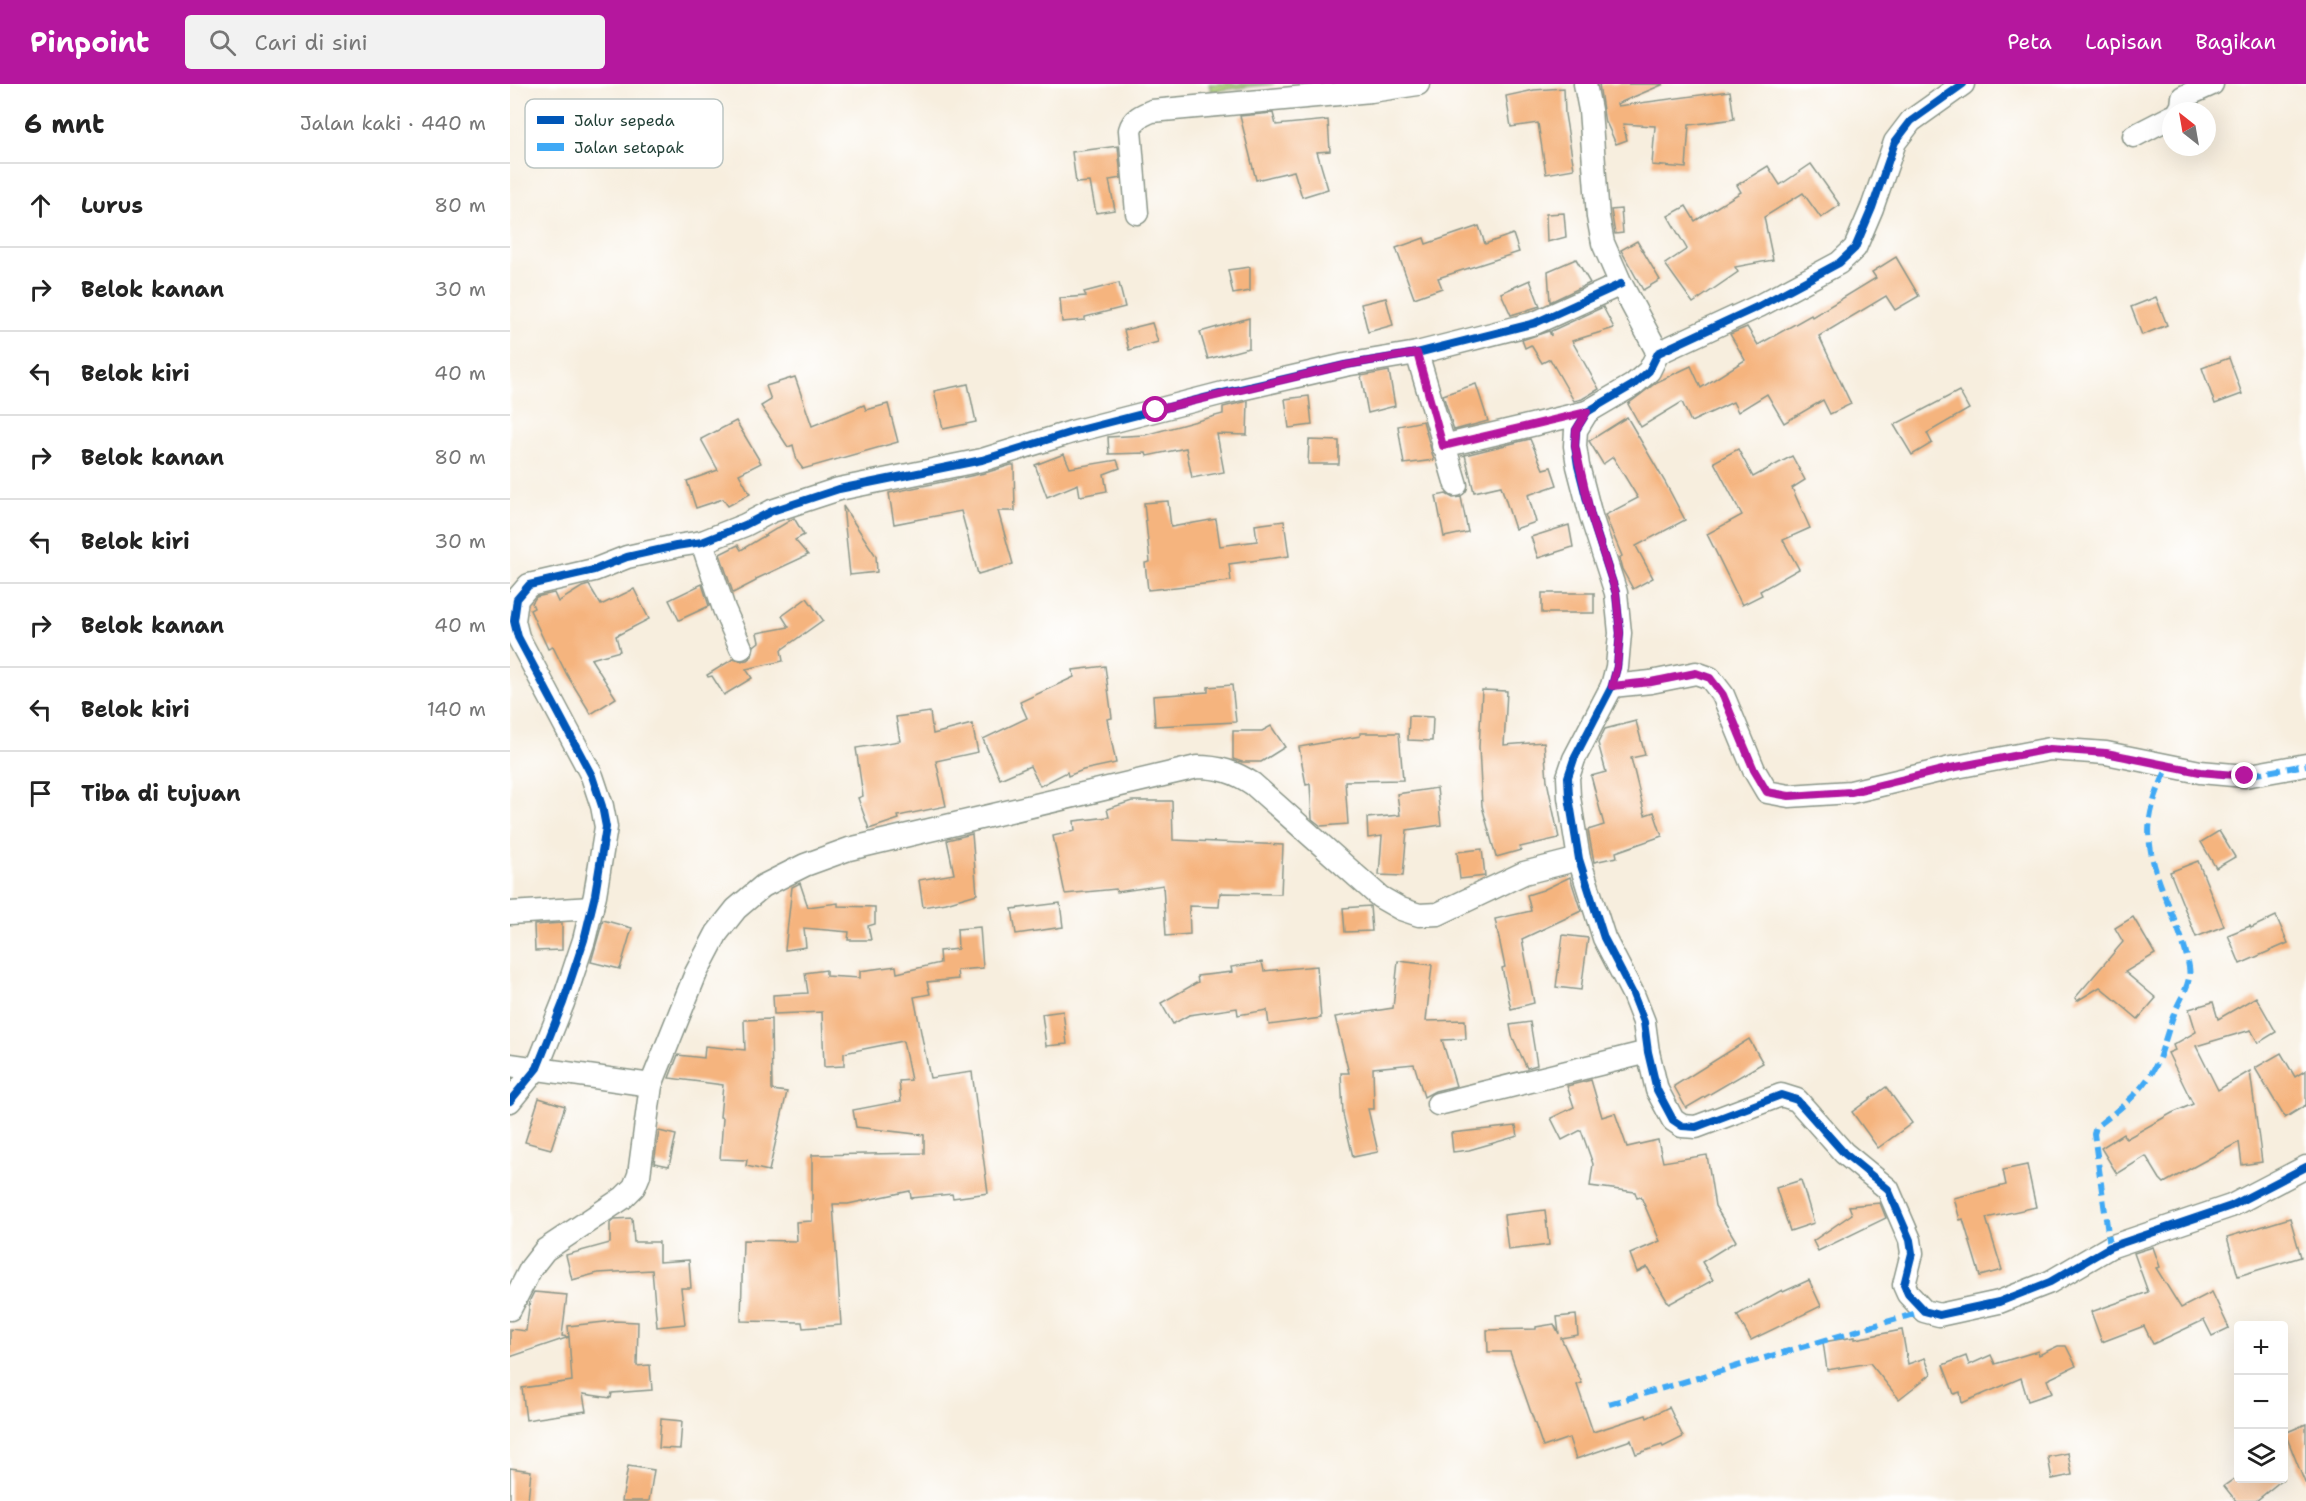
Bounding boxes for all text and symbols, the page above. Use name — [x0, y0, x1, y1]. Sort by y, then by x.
search box — [185, 15, 605, 69]
text: Pinpoint — [30, 23, 149, 61]
icon: search — [206, 26, 239, 59]
text: Cari di sini — [254, 28, 368, 57]
text: Peta — [2007, 28, 2052, 56]
text: Lapisan — [2085, 28, 2162, 56]
text: Bagikan — [2195, 28, 2276, 56]
legend — [525, 99, 723, 168]
north arrow — [2162, 102, 2216, 156]
text: 6 mnt — [24, 106, 104, 141]
text: Jalan kaki · 440 m — [300, 110, 486, 136]
text: Jalur sepeda — [574, 110, 675, 131]
text: Jalan setapak — [574, 137, 685, 158]
icon: ahead — [24, 189, 57, 222]
text: Lurus — [81, 191, 143, 220]
text: 80 m — [434, 192, 486, 218]
icon: right — [24, 273, 57, 306]
text: Belok kanan — [81, 275, 224, 304]
text: 30 m — [434, 276, 486, 302]
icon: left — [24, 357, 57, 390]
text: Belok kiri — [81, 359, 190, 388]
text: 40 m — [434, 360, 486, 386]
route start — [1142, 396, 1168, 422]
icon: right — [24, 441, 57, 474]
text: Belok kanan — [81, 443, 224, 472]
text: 80 m — [434, 444, 486, 470]
icon: left — [24, 525, 57, 558]
text: Belok kiri — [81, 527, 190, 556]
text: 30 m — [434, 528, 486, 554]
icon: right — [24, 609, 57, 642]
text: Belok kanan — [81, 611, 224, 640]
text: 40 m — [434, 612, 486, 638]
icon: left — [24, 693, 57, 726]
text: Belok kiri — [81, 695, 190, 724]
text: 140 m — [427, 696, 486, 722]
route end — [2231, 762, 2257, 788]
icon: arrive — [24, 777, 57, 810]
text: Tiba di tujuan — [81, 779, 241, 808]
map controls — [2234, 1321, 2288, 1483]
button: + — [2234, 1321, 2288, 1375]
button: − — [2234, 1375, 2288, 1429]
button: layers — [2234, 1429, 2288, 1483]

